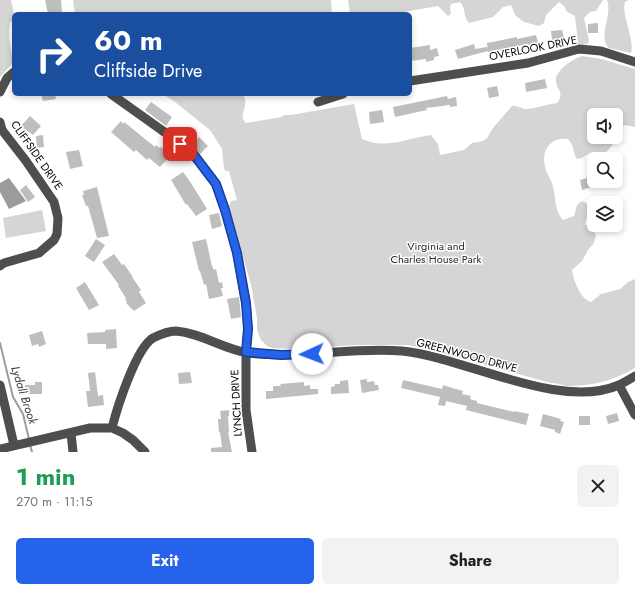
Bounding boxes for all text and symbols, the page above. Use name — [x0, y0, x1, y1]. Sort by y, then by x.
text: 60 m — [94, 20, 163, 61]
icon: right — [28, 28, 80, 80]
street label: OVERLOOK DRIVE — [488, 32, 578, 64]
text: Cliffside Drive — [94, 58, 202, 84]
map controls — [587, 108, 623, 232]
button: sound — [587, 108, 623, 144]
street label: CLIFFSIDE DRIVE — [7, 117, 67, 193]
pin — [163, 127, 197, 161]
icon: arrive — [169, 133, 191, 155]
button: search — [587, 152, 623, 188]
button: layers — [587, 196, 623, 232]
park label: Virginia and Charles House Park — [391, 238, 482, 267]
position arrow — [291, 333, 333, 375]
street label: GREENWOOD DRIVE — [415, 334, 519, 376]
water label: Lydall Brook — [6, 364, 42, 427]
street label: LYNCH DRIVE — [226, 369, 246, 437]
text: 1 min — [16, 459, 76, 494]
button: close — [577, 465, 619, 507]
text: 270 m · 11:15 — [16, 492, 93, 511]
button: Exit — [16, 538, 314, 584]
button: Share — [322, 538, 619, 584]

